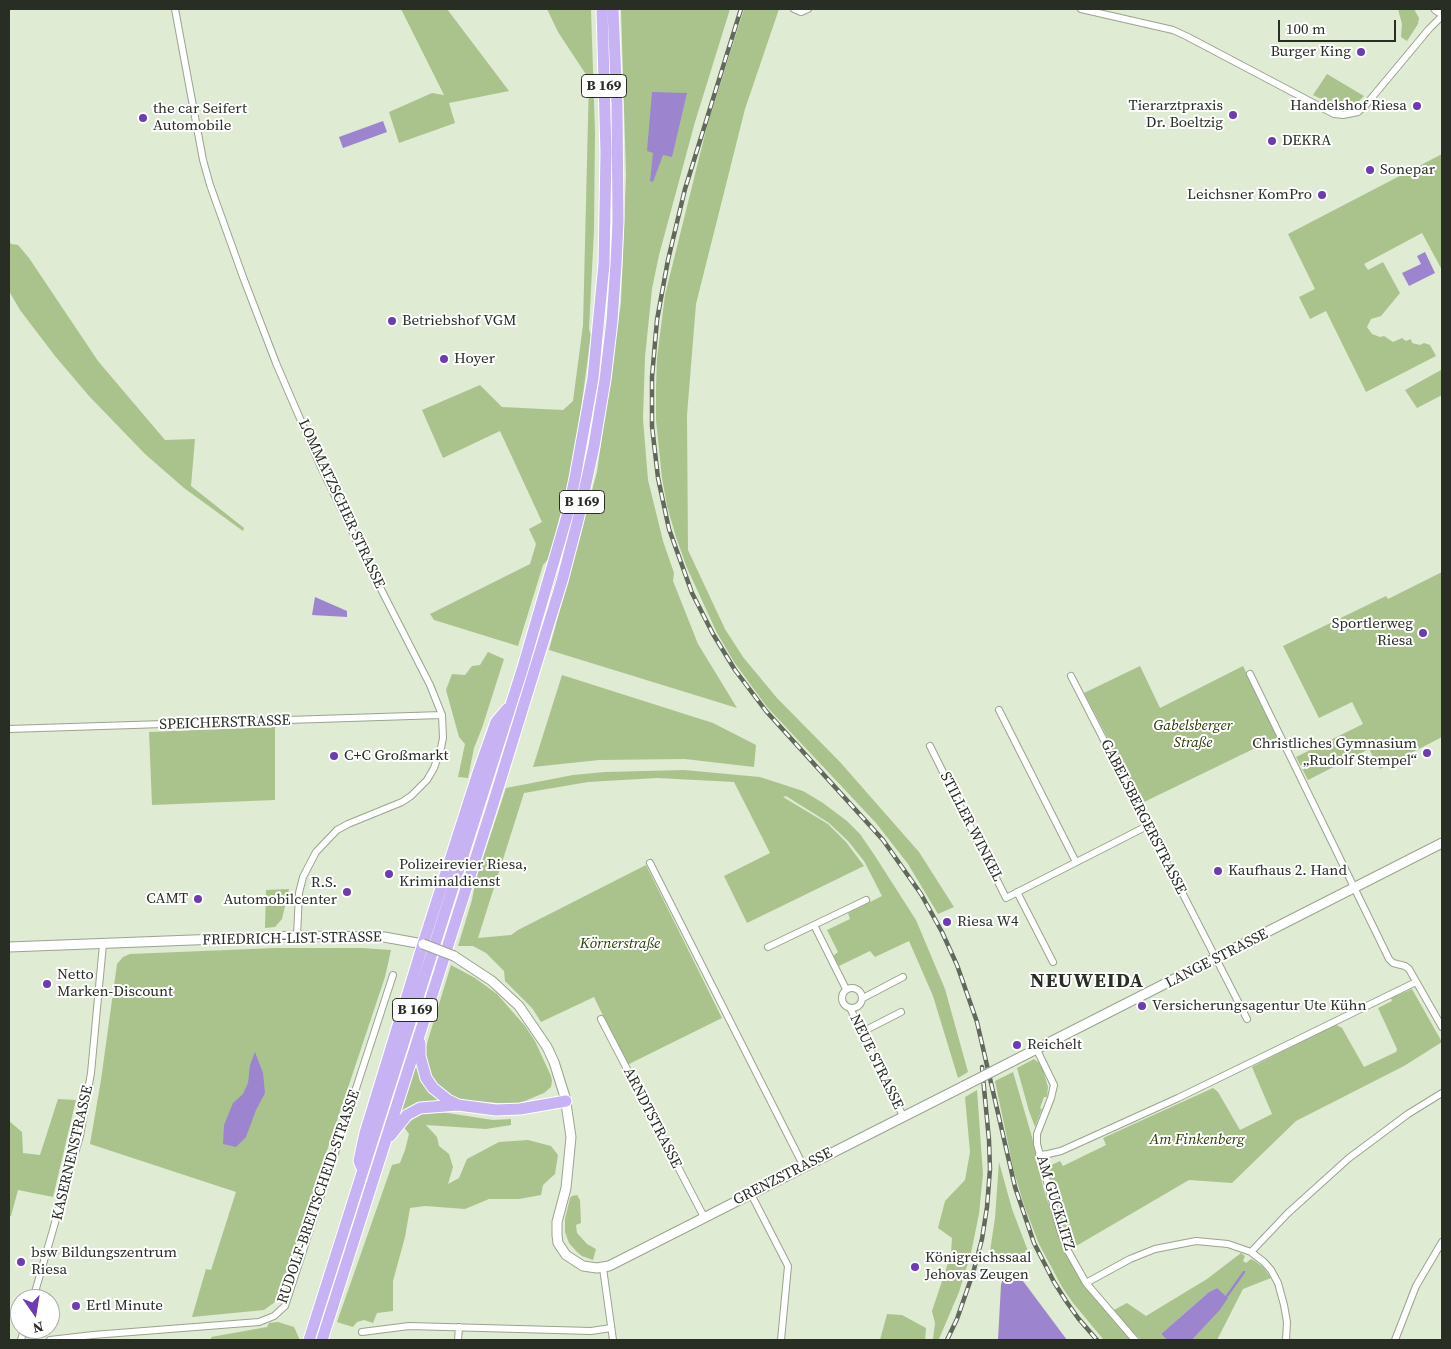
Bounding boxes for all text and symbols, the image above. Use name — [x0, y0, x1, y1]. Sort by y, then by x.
scale bar — [1281, 10, 1398, 42]
text: 100 m — [1286, 18, 1326, 39]
place label: Burger King — [1270, 43, 1351, 61]
marker: Burger King — [1355, 46, 1367, 58]
road number: B 169 — [582, 74, 626, 98]
place label: Tierarztpraxis Dr. Boeltzig — [1129, 97, 1223, 132]
place label: Handelshof Riesa — [1290, 97, 1407, 115]
place label: the car Seifert Automobile — [153, 100, 247, 135]
marker: Handelshof Riesa — [1411, 100, 1423, 112]
marker: Tierarztpraxis Dr. Boeltzig — [1227, 109, 1239, 121]
marker: the car Seifert Automobile — [137, 112, 149, 124]
place label: DEKRA — [1282, 132, 1331, 150]
marker: DEKRA — [1266, 135, 1278, 147]
place label: Sonepar — [1380, 161, 1435, 179]
marker: Sonepar — [1364, 164, 1376, 176]
place label: Leichsner KomPro — [1187, 186, 1312, 204]
marker: Leichsner KomPro — [1316, 189, 1328, 201]
place label: Betriebshof VGM — [402, 312, 516, 330]
marker: Betriebshof VGM — [386, 315, 398, 327]
place label: Hoyer — [454, 350, 495, 368]
marker: Hoyer — [438, 353, 450, 365]
street label: LOMMATZSCHER STRASSE — [294, 417, 388, 591]
road number: B 169 — [560, 491, 604, 514]
place label: Sportlerweg Riesa — [1332, 615, 1413, 650]
marker: Sportlerweg Riesa — [1417, 627, 1429, 639]
street label: SPEICHERSTRASSE — [159, 712, 291, 734]
park label: Gabelsberger Straße — [1153, 717, 1233, 752]
place label: Christliches Gymnasium „Rudolf Stempel“ — [1252, 735, 1417, 770]
street label: GABELSBERGERSTRASSE — [1096, 737, 1190, 897]
place label: C+C Großmarkt — [344, 747, 448, 765]
marker: Christliches Gymnasium „Rudolf Stempel“ — [1421, 747, 1433, 759]
marker: C+C Großmarkt — [328, 750, 340, 762]
street label: STILLER WINKEL — [936, 769, 1006, 885]
place label: Polizeirevier Riesa, Kriminaldienst — [399, 856, 527, 891]
place label: Kaufhaus 2. Hand — [1228, 862, 1347, 880]
marker: Kaufhaus 2. Hand — [1212, 865, 1224, 877]
marker: Polizeirevier Riesa, Kriminaldienst — [383, 868, 395, 880]
place label: R.S. Automobilcenter — [223, 874, 337, 909]
marker: R.S. Automobilcenter — [341, 886, 353, 898]
place label: CAMT — [146, 890, 188, 908]
marker: CAMT — [192, 893, 204, 905]
place label: Riesa W4 — [957, 913, 1018, 931]
marker: Riesa W4 — [941, 916, 953, 928]
street label: LANGE STRASSE — [1163, 925, 1271, 993]
street label: FRIEDRICH-LIST-STRASSE — [202, 928, 382, 950]
park label: Körnerstraße — [580, 935, 660, 953]
place label: Netto Marken-Discount — [57, 966, 173, 1001]
district label: NEUWEIDA — [1029, 970, 1145, 994]
marker: Netto Marken-Discount — [41, 978, 53, 990]
place label: Versicherungsagentur Ute Kühn — [1152, 997, 1367, 1015]
road number: B 169 — [392, 998, 438, 1022]
marker: Versicherungsagentur Ute Kühn — [1136, 1000, 1148, 1012]
street label: NEUE STRASSE — [845, 1012, 907, 1112]
place label: Reichelt — [1027, 1036, 1082, 1054]
marker: Reichelt — [1011, 1039, 1023, 1051]
street label: ARNDTSTRASSE — [619, 1065, 685, 1171]
street label: KASERNENSTRASSE — [49, 1084, 97, 1222]
street label: RUDOLF-BREITSCHEID-STRASSE — [274, 1088, 364, 1306]
park label: Am Finkenberg — [1150, 1131, 1244, 1149]
street label: GRENZSTRASSE — [730, 1144, 836, 1210]
street label: AM GUCKLITZ — [1032, 1153, 1078, 1253]
place label: bsw Bildungszentrum Riesa — [31, 1244, 177, 1279]
place label: Königreichssaal Jehovas Zeugen — [925, 1249, 1032, 1284]
marker: bsw Bildungszentrum Riesa — [15, 1256, 27, 1268]
marker: Königreichssaal Jehovas Zeugen — [909, 1261, 921, 1273]
north arrow — [10, 1289, 60, 1339]
place label: Ertl Minute — [86, 1297, 163, 1315]
marker: Ertl Minute — [70, 1300, 82, 1312]
text: N — [31, 1317, 45, 1339]

